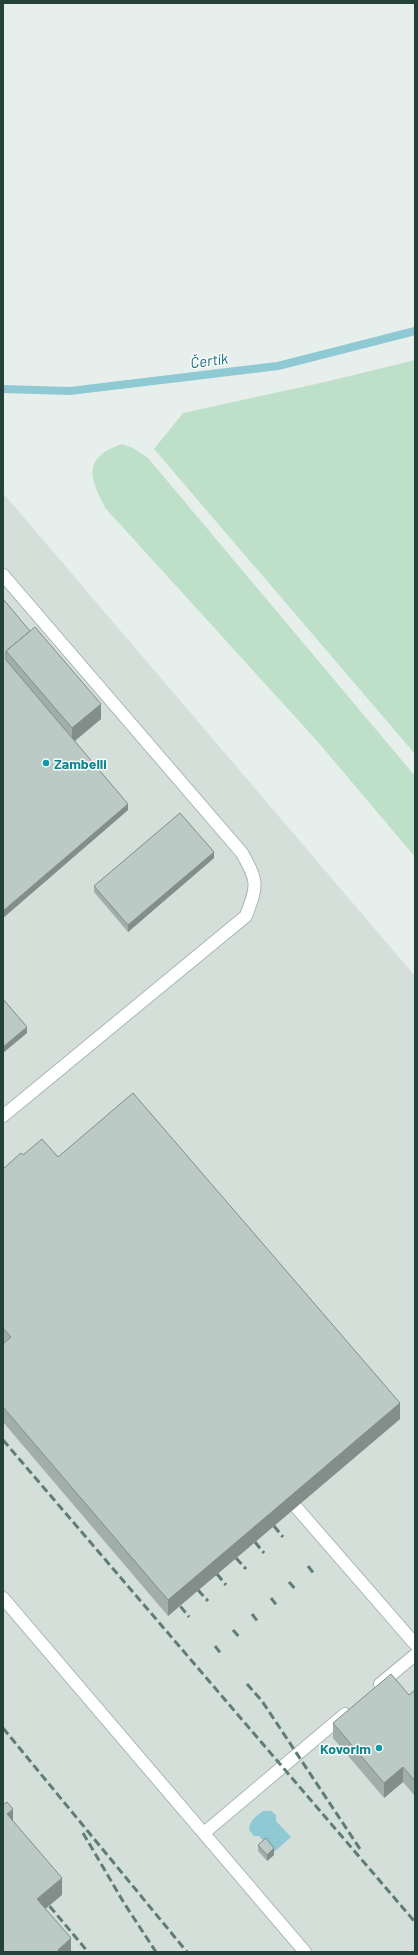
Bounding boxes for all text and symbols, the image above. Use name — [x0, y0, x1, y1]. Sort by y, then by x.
water label: Čertík — [189, 349, 230, 371]
place label: Zambelli — [54, 755, 107, 772]
marker: Zambelli — [41, 758, 51, 768]
place label: Kovorim — [320, 1740, 371, 1757]
marker: Kovorim — [374, 1743, 384, 1753]

